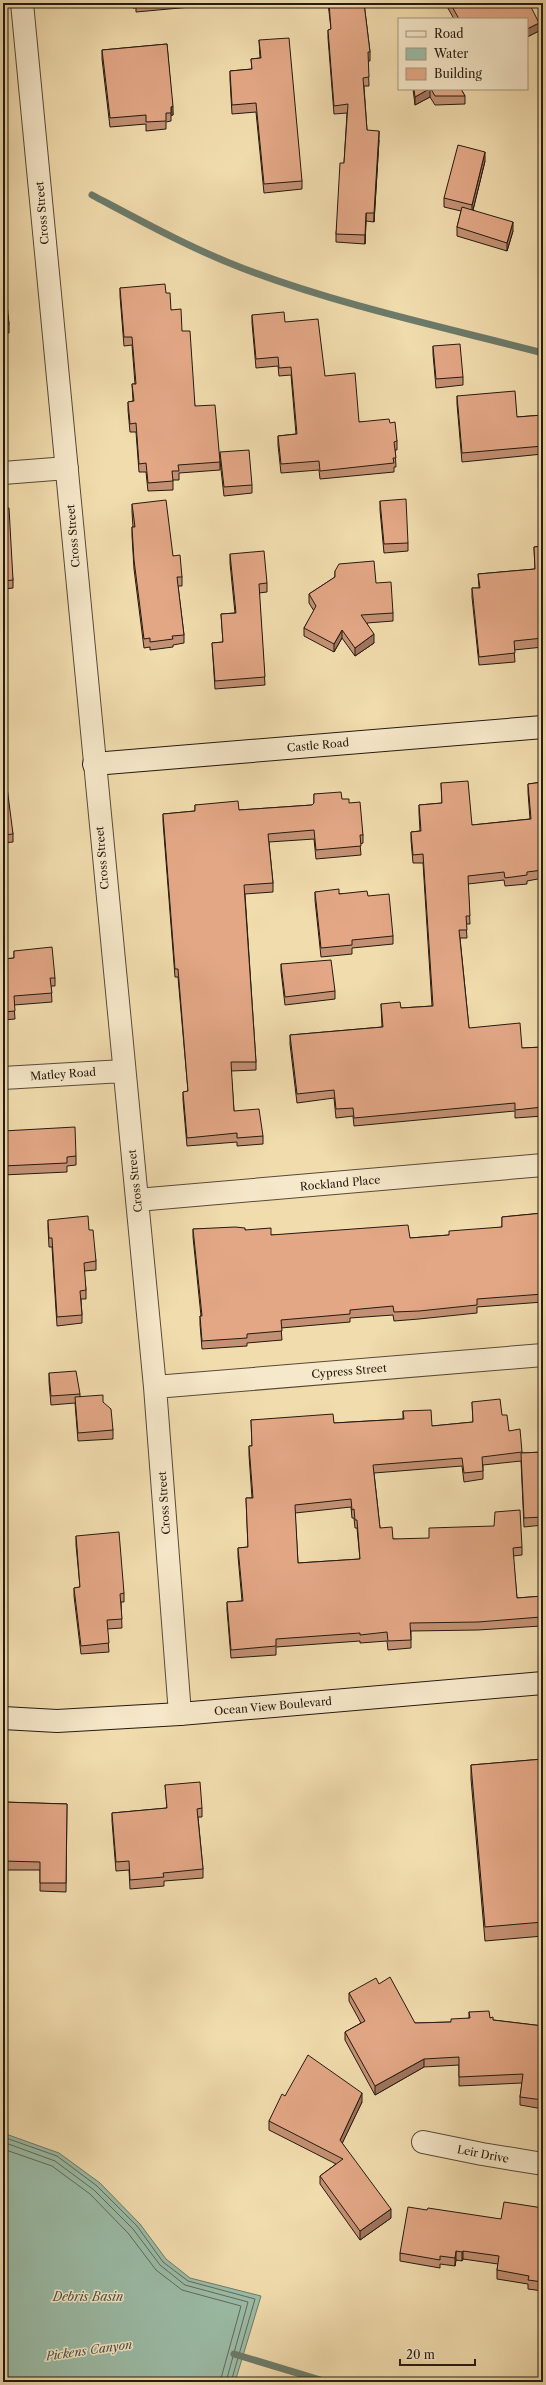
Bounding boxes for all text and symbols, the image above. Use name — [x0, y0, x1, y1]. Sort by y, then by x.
legend — [398, 18, 528, 90]
text: Road — [434, 26, 464, 41]
text: Water — [433, 46, 468, 61]
text: Building — [434, 66, 482, 81]
street label: Cross Street — [32, 181, 52, 245]
street label: Cross Street — [63, 504, 83, 568]
street label: Castle Road — [286, 735, 350, 755]
street label: Cross Street — [92, 826, 112, 890]
street label: Matley Road — [30, 1065, 97, 1083]
street label: Cross Street — [125, 1149, 145, 1213]
street label: Rockland Place — [299, 1173, 381, 1193]
street label: Cypress Street — [311, 1361, 387, 1381]
street label: Cross Street — [155, 1471, 173, 1535]
street label: Ocean View Boulevard — [213, 1694, 333, 1718]
street label: Leir Drive — [456, 2142, 510, 2166]
water label: Debris Basin — [52, 2289, 123, 2304]
water label: Pickens Canyon — [44, 2337, 133, 2364]
scale bar — [400, 2341, 475, 2367]
text: 20 m — [406, 2347, 435, 2362]

